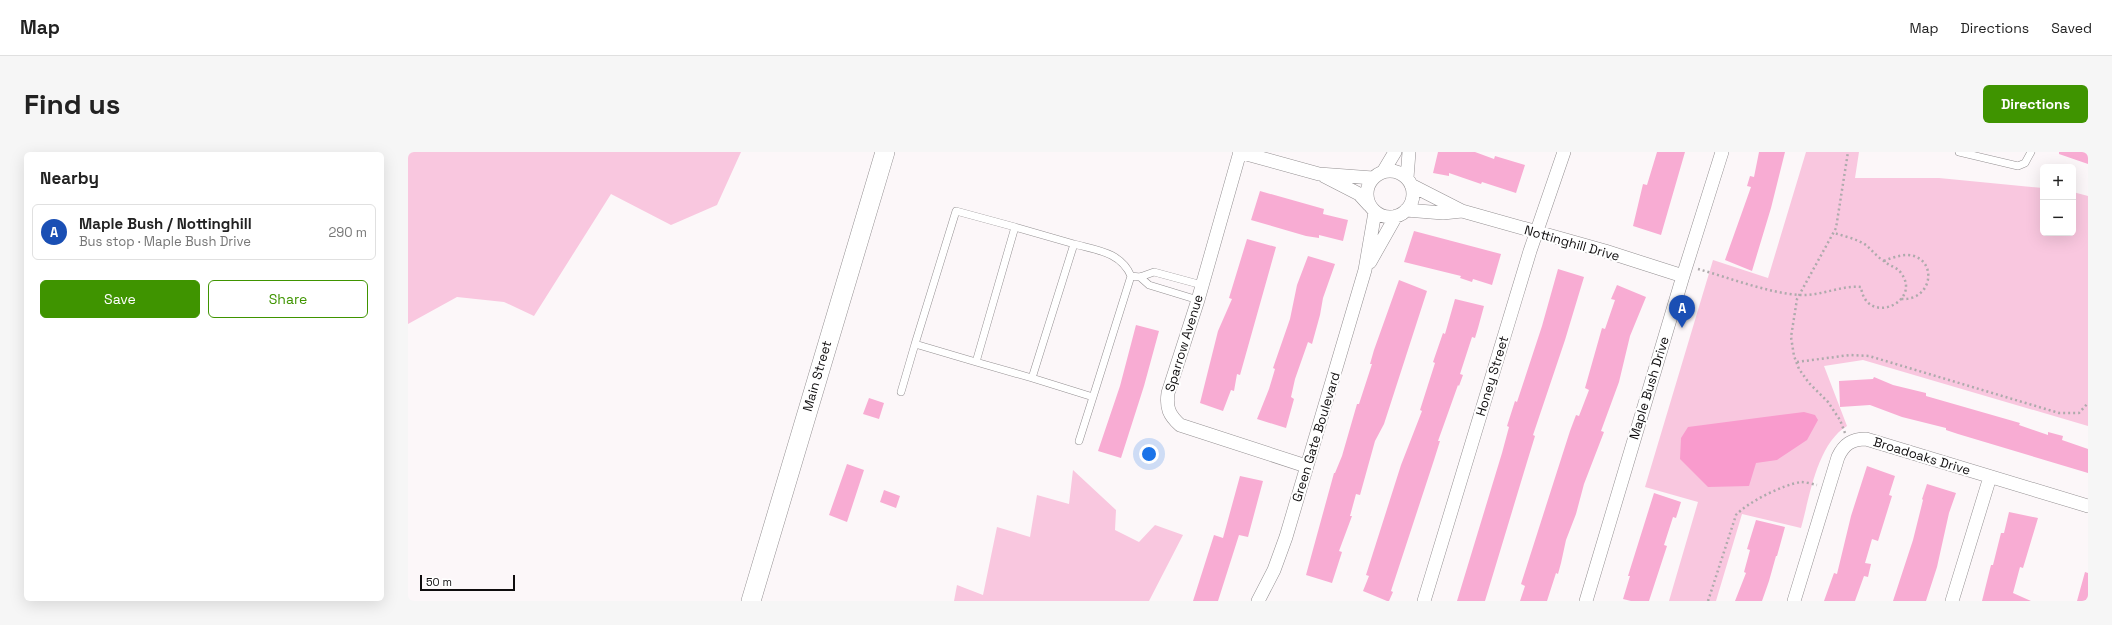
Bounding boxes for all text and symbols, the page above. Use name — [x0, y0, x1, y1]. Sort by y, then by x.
text: Map — [20, 15, 60, 40]
text: Map — [1909, 19, 1939, 37]
text: Directions — [1961, 19, 2029, 37]
text: Saved — [2051, 19, 2092, 37]
button: Directions — [1983, 85, 2088, 123]
text: Find us — [24, 86, 121, 122]
map controls — [2040, 164, 2076, 236]
button: + — [2040, 164, 2076, 200]
text: Nearby — [40, 167, 99, 189]
button: − — [2040, 200, 2076, 236]
text: Maple Bush / Nottinghill — [79, 214, 252, 233]
street label: Nottinghill Drive — [1522, 221, 1622, 265]
text: A — [50, 224, 58, 241]
text: 290 m — [328, 224, 367, 241]
text: Bus stop · Maple Bush Drive — [79, 233, 251, 250]
button: Save — [40, 280, 200, 318]
button: Share — [208, 280, 368, 318]
street label: Sparrow Avenue — [1161, 292, 1207, 394]
pin: A — [1669, 295, 1695, 328]
street label: Honey Street — [1472, 334, 1512, 418]
street label: Maple Bush Drive — [1625, 334, 1673, 442]
street label: Main Street — [799, 339, 835, 413]
street label: Green Gate Boulevard — [1288, 370, 1344, 504]
street label: Broadoaks Drive — [1871, 433, 1973, 479]
your location — [1139, 444, 1159, 464]
scale bar — [420, 573, 515, 592]
text: 50 m — [426, 575, 452, 589]

